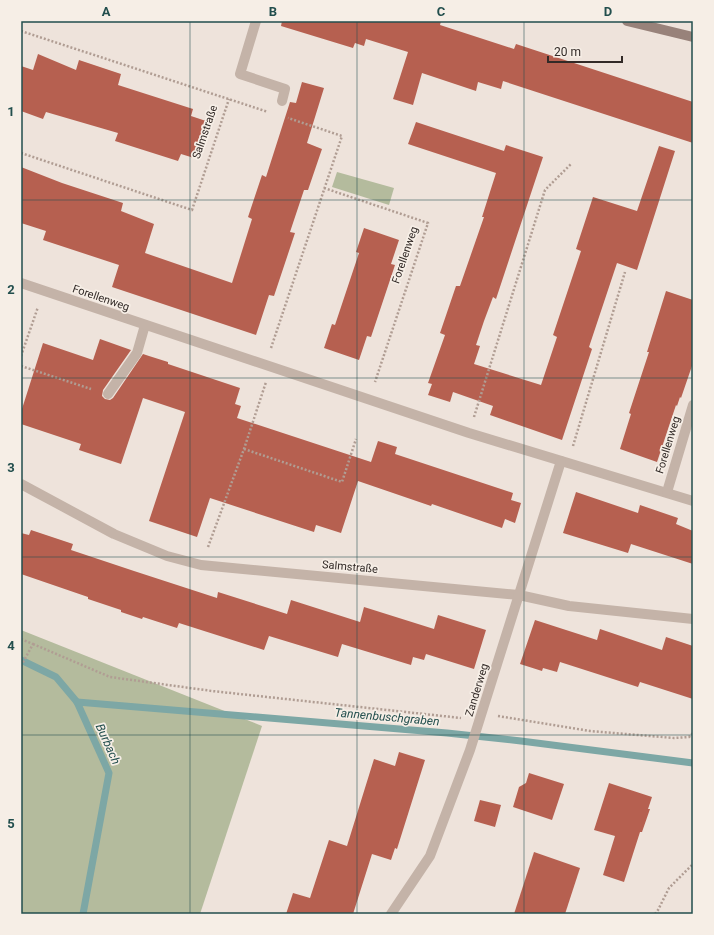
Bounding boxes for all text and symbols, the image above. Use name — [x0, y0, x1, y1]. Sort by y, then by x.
text: A — [102, 4, 111, 19]
text: B — [269, 4, 277, 19]
text: C — [437, 4, 446, 19]
text: D — [604, 4, 612, 19]
scale bar — [548, 38, 622, 64]
text: 20 m — [554, 45, 581, 59]
street label: Salmstraße — [190, 103, 220, 161]
text: 1 — [7, 104, 15, 119]
street label: Forellenweg — [389, 225, 421, 285]
text: 2 — [7, 282, 15, 297]
street label: Forellenweg — [71, 282, 131, 314]
street label: Forellenweg — [653, 415, 683, 475]
text: 3 — [7, 460, 15, 475]
street label: Salmstraße — [322, 558, 379, 576]
text: 4 — [7, 638, 15, 653]
street label: Zanderweg — [463, 662, 491, 718]
water label: Tannenbuschgraben — [334, 705, 440, 729]
water label: Burbach — [93, 722, 123, 766]
text: 5 — [7, 816, 15, 831]

